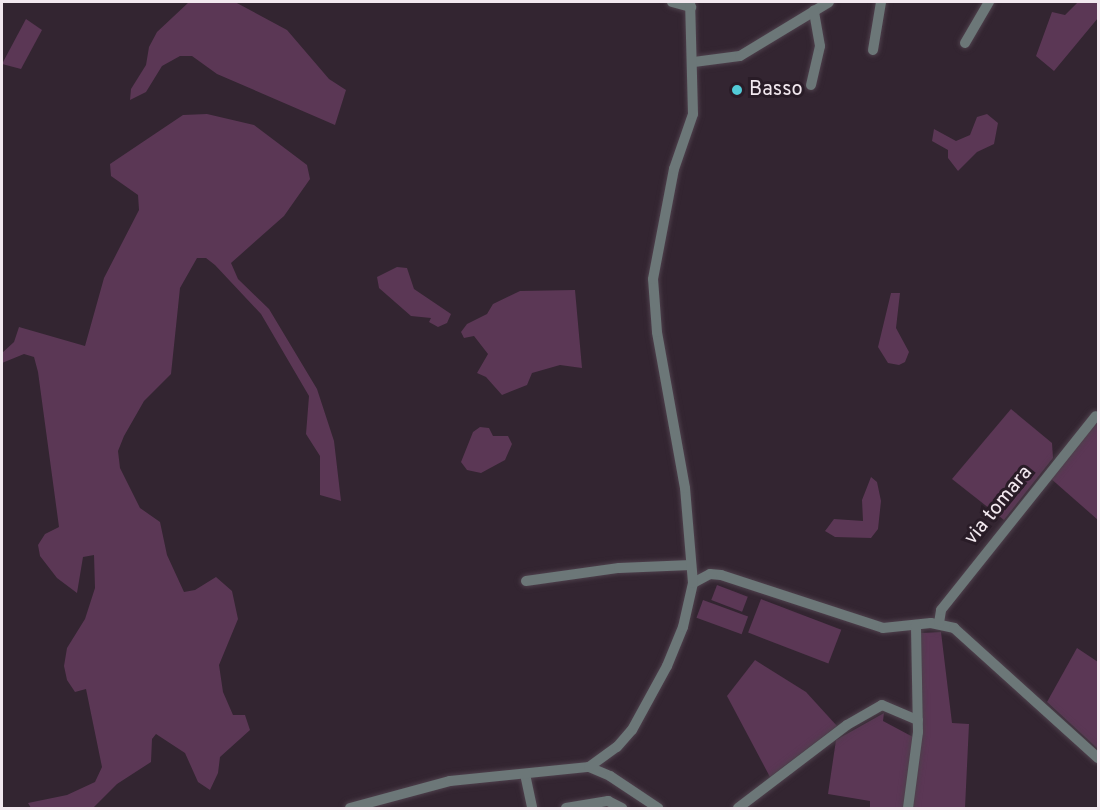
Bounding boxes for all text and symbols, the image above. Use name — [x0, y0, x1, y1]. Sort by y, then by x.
place label: Basso — [749, 78, 803, 102]
marker: Basso — [730, 83, 744, 97]
street label: via tomara — [960, 462, 1038, 550]

